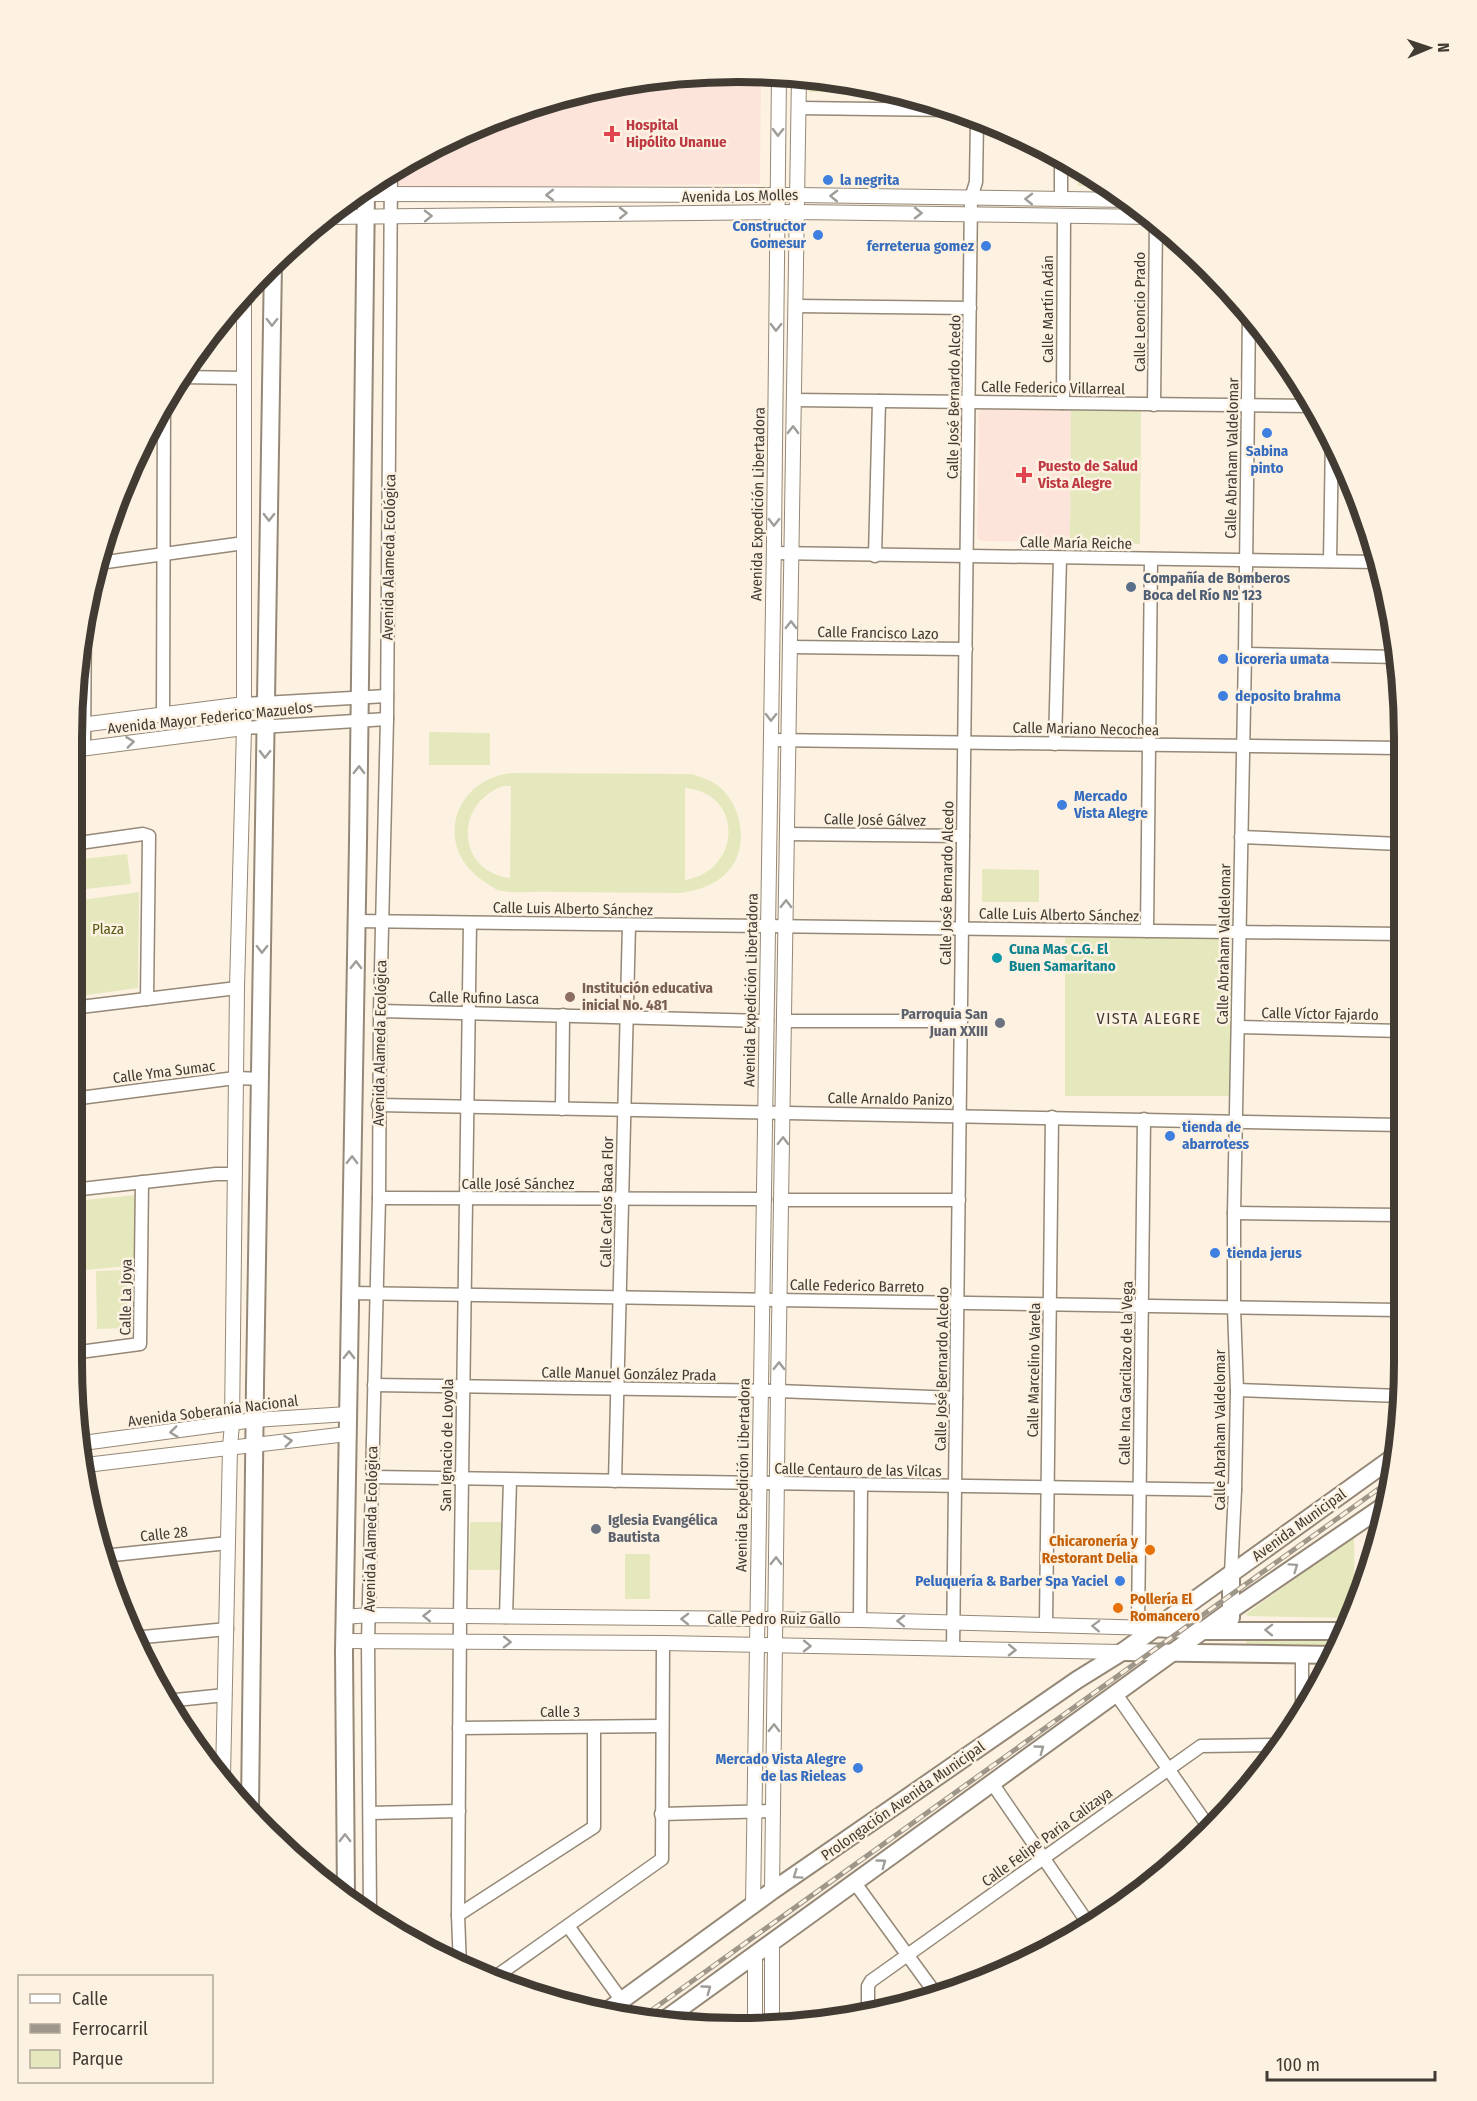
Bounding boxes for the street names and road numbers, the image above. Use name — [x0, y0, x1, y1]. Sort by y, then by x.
street label: Avenida Los Molles — [681, 186, 799, 206]
street label: Calle Leoncio Prado — [1131, 252, 1149, 372]
street label: Calle Martín Adán — [1039, 255, 1057, 363]
street label: Calle José Bernardo Alcedo — [944, 315, 964, 479]
street label: Calle Abraham Valdelomar — [1222, 376, 1242, 539]
street label: Calle Federico Villarreal — [981, 378, 1125, 398]
street label: Avenida Expedición Libertadora — [747, 407, 769, 601]
street label: Avenida Alameda Ecológica — [379, 474, 399, 640]
street label: Calle María Reiche — [1020, 533, 1132, 553]
street label: Calle Francisco Lazo — [817, 623, 939, 643]
street label: Avenida Mayor Federico Mazuelos — [106, 698, 314, 738]
street label: Calle Mariano Necochea — [1013, 719, 1159, 739]
street label: Calle José Bernardo Alcedo — [937, 801, 957, 965]
street label: Calle José Gálvez — [824, 810, 926, 830]
street label: Calle Abraham Valdelomar — [1214, 862, 1234, 1025]
street label: Avenida Expedición Libertadora — [740, 893, 762, 1087]
street label: Calle Luis Alberto Sánchez — [493, 899, 653, 919]
street label: Calle Luis Alberto Sánchez — [979, 905, 1139, 925]
street label: Avenida Alameda Ecológica — [370, 960, 390, 1126]
street label: Calle Rufino Lasca — [429, 988, 539, 1008]
street label: Calle Víctor Fajardo — [1261, 1004, 1379, 1024]
street label: Calle Yma Sumac — [112, 1057, 217, 1087]
street label: Calle Arnaldo Panizo — [827, 1089, 953, 1109]
street label: Calle Carlos Baca Flor — [597, 1135, 617, 1268]
street label: Calle José Sánchez — [461, 1175, 575, 1193]
street label: Calle La Joya — [116, 1259, 136, 1335]
street label: Calle Federico Barreto — [790, 1276, 925, 1296]
street label: Calle Inca Garcilazo de la Vega — [1115, 1281, 1137, 1465]
street label: Calle José Bernardo Alcedo — [932, 1287, 952, 1451]
street label: Calle Marcelino Varela — [1024, 1302, 1044, 1438]
street label: Calle Abraham Valdelomar — [1211, 1349, 1229, 1511]
street label: Calle Manuel González Prada — [541, 1363, 717, 1385]
street label: San Ignacio de Loyola — [437, 1378, 457, 1512]
street label: Avenida Expedición Libertadora — [732, 1378, 754, 1572]
street label: Avenida Soberanía Nacional — [127, 1392, 299, 1430]
street label: Avenida Alameda Ecológica — [361, 1446, 381, 1612]
street label: Calle Centauro de las Vilcas — [774, 1460, 942, 1480]
street label: Avenida Municipal — [1248, 1485, 1350, 1565]
street label: Calle 28 — [139, 1523, 189, 1545]
street label: Calle Pedro Ruiz Gallo — [707, 1610, 841, 1628]
street label: Calle 3 — [540, 1703, 580, 1721]
street label: Prolongación Avenida Municipal — [818, 1738, 988, 1864]
street label: Calle Felipe Paria Calizaya — [978, 1784, 1116, 1890]

